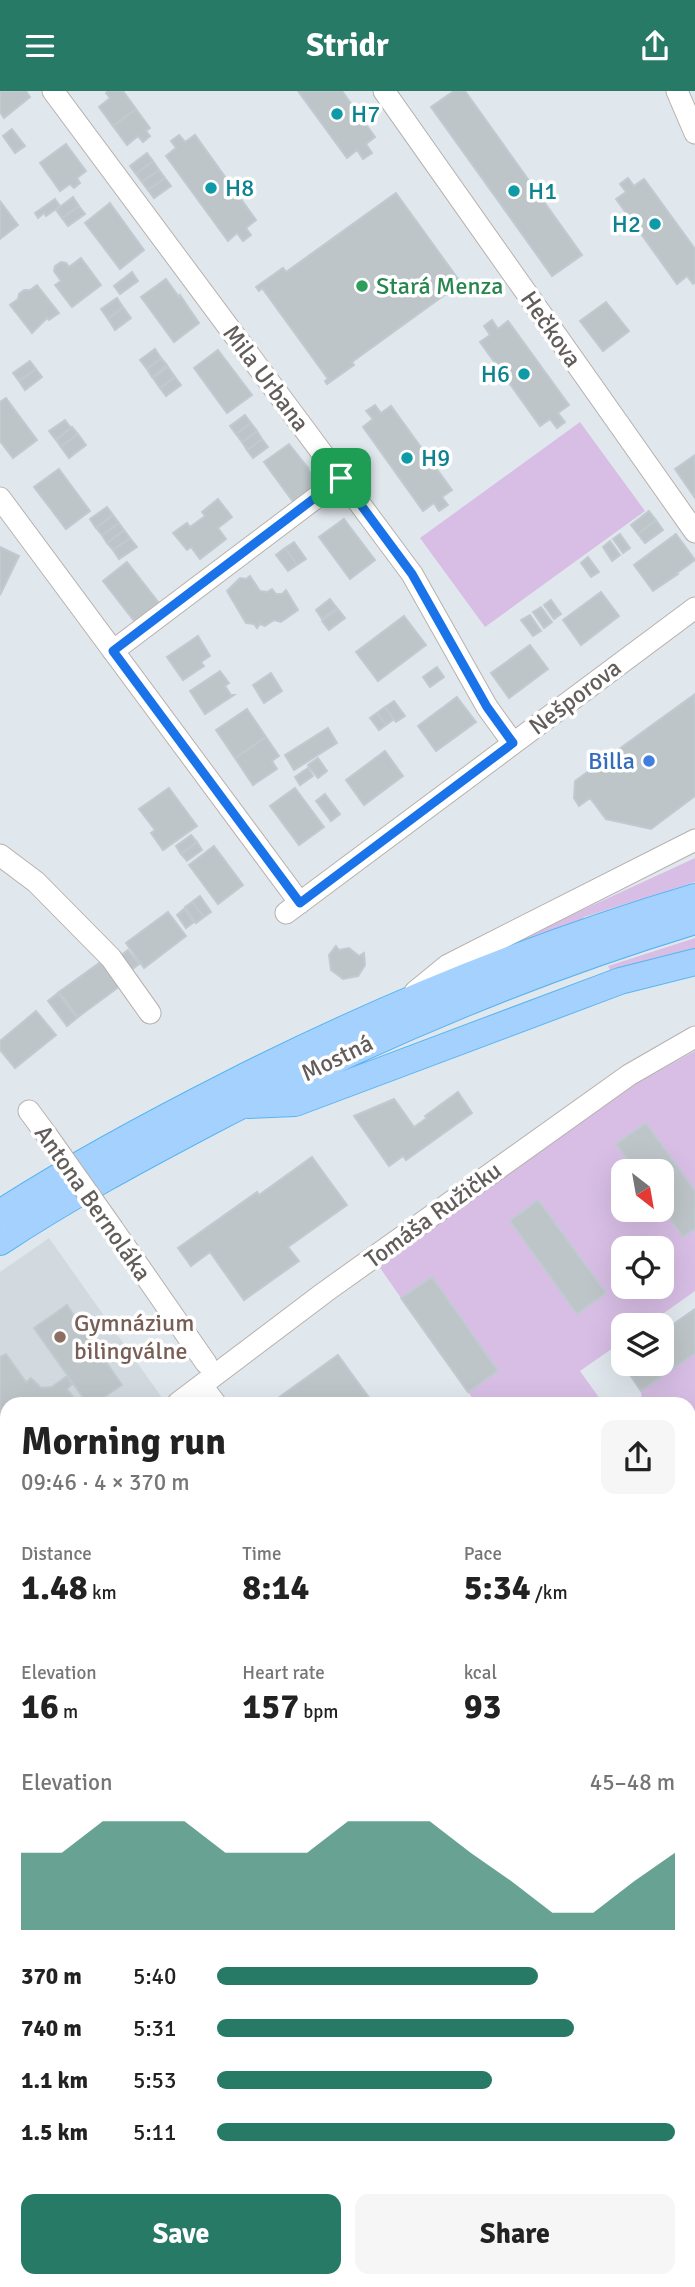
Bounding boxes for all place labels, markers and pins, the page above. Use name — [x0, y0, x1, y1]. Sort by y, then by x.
place label: H7 — [351, 99, 380, 129]
marker: H7 — [329, 106, 345, 122]
place label: H8 — [225, 173, 254, 203]
place label: H1 — [528, 176, 557, 206]
marker: H8 — [203, 180, 219, 196]
marker: H1 — [506, 183, 522, 199]
place label: H2 — [612, 209, 641, 239]
marker: H2 — [647, 216, 663, 232]
place label: Stará Menza — [376, 271, 503, 301]
marker: Stará Menza — [354, 278, 370, 294]
place label: H6 — [481, 359, 510, 389]
marker: H6 — [516, 366, 532, 382]
place label: H9 — [421, 443, 450, 473]
pin — [311, 448, 371, 508]
marker: H9 — [399, 450, 415, 466]
place label: Billa — [588, 746, 635, 776]
marker: Billa — [641, 753, 657, 769]
place label: Gymnázium bilingválne — [74, 1308, 194, 1366]
marker: Gymnázium bilingválne — [52, 1329, 68, 1345]

